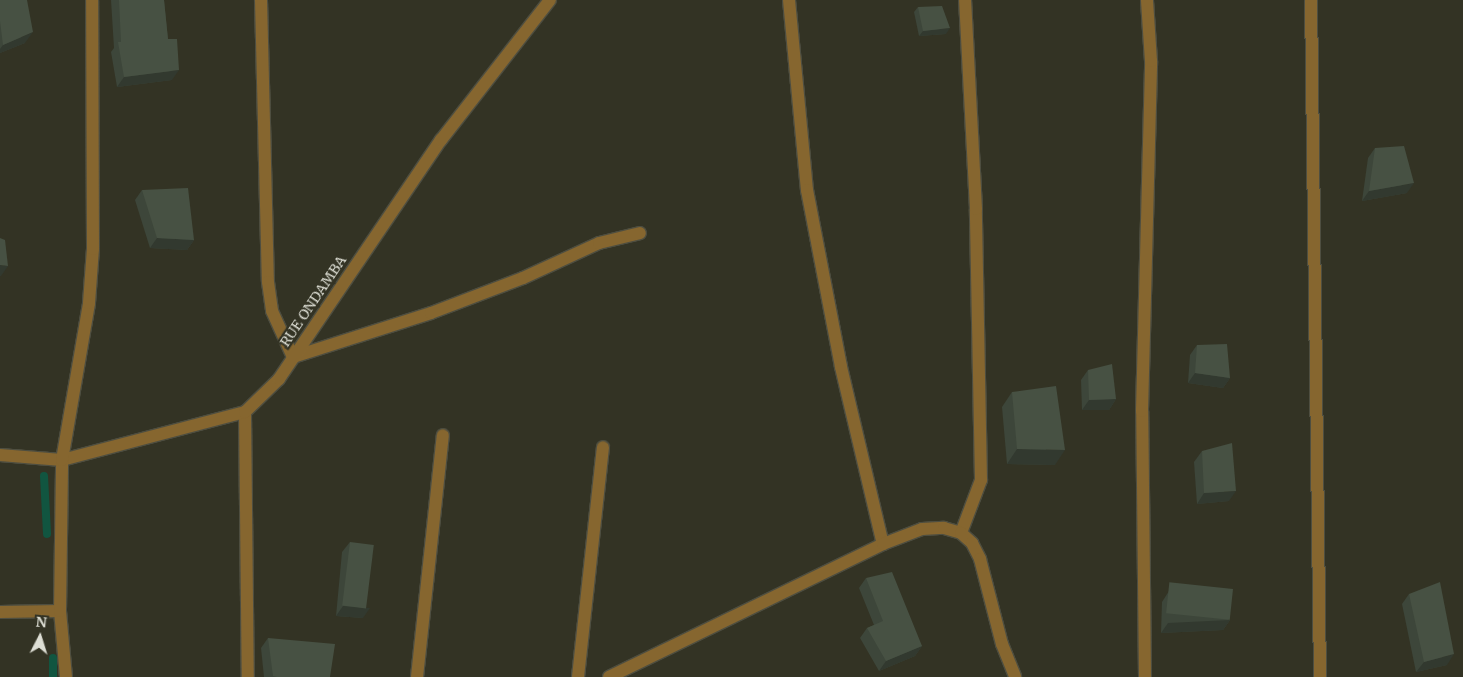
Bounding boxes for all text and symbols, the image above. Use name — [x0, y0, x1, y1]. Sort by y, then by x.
street label: RUE ONDAMBA — [276, 252, 350, 350]
north arrow — [15, 612, 65, 662]
text: N — [35, 613, 48, 632]

